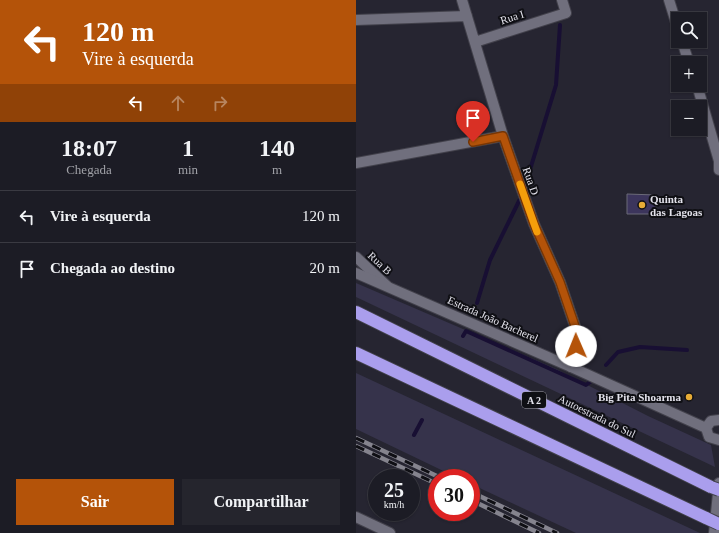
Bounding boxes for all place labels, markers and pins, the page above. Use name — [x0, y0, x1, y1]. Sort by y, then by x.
pin — [456, 101, 490, 142]
place label: Quinta das Lagoas — [650, 193, 703, 218]
marker: Quinta das Lagoas — [637, 200, 647, 210]
place label: Big Pita Shoarma — [598, 391, 681, 403]
marker: Big Pita Shoarma — [684, 392, 694, 402]

